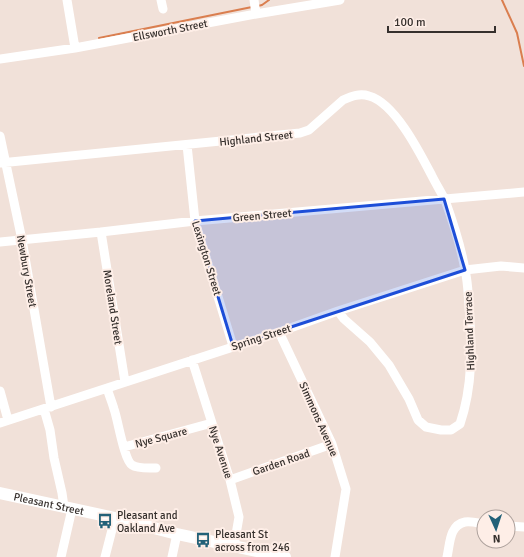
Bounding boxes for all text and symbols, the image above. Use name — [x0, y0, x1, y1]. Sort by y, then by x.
scale bar — [388, 8, 495, 34]
text: 100 m — [394, 15, 426, 30]
street label: Ellsworth Street — [132, 17, 209, 44]
street label: Highland Street — [219, 128, 294, 149]
street label: Green Street — [232, 206, 292, 225]
street label: Lexington Street — [189, 219, 224, 297]
street label: Newbury Street — [14, 234, 39, 308]
street label: Moreland Street — [100, 269, 125, 346]
street label: Highland Terrace — [462, 291, 477, 371]
street label: Spring Street — [230, 322, 293, 353]
street label: Simmons Avenue — [296, 380, 341, 458]
street label: Nye Square — [134, 424, 189, 451]
street label: Nye Avenue — [206, 424, 235, 480]
street label: Garden Road — [251, 447, 312, 478]
street label: Pleasant Street — [12, 490, 85, 518]
place label: Pleasant and Oakland Ave — [117, 509, 178, 535]
north arrow — [476, 509, 516, 549]
bus stop icon: Pleasant and Oakland Ave — [96, 512, 114, 530]
place label: Pleasant St across from 246 — [215, 528, 290, 554]
bus stop icon: Pleasant St across from 246 — [194, 531, 212, 549]
text: N — [492, 532, 501, 545]

